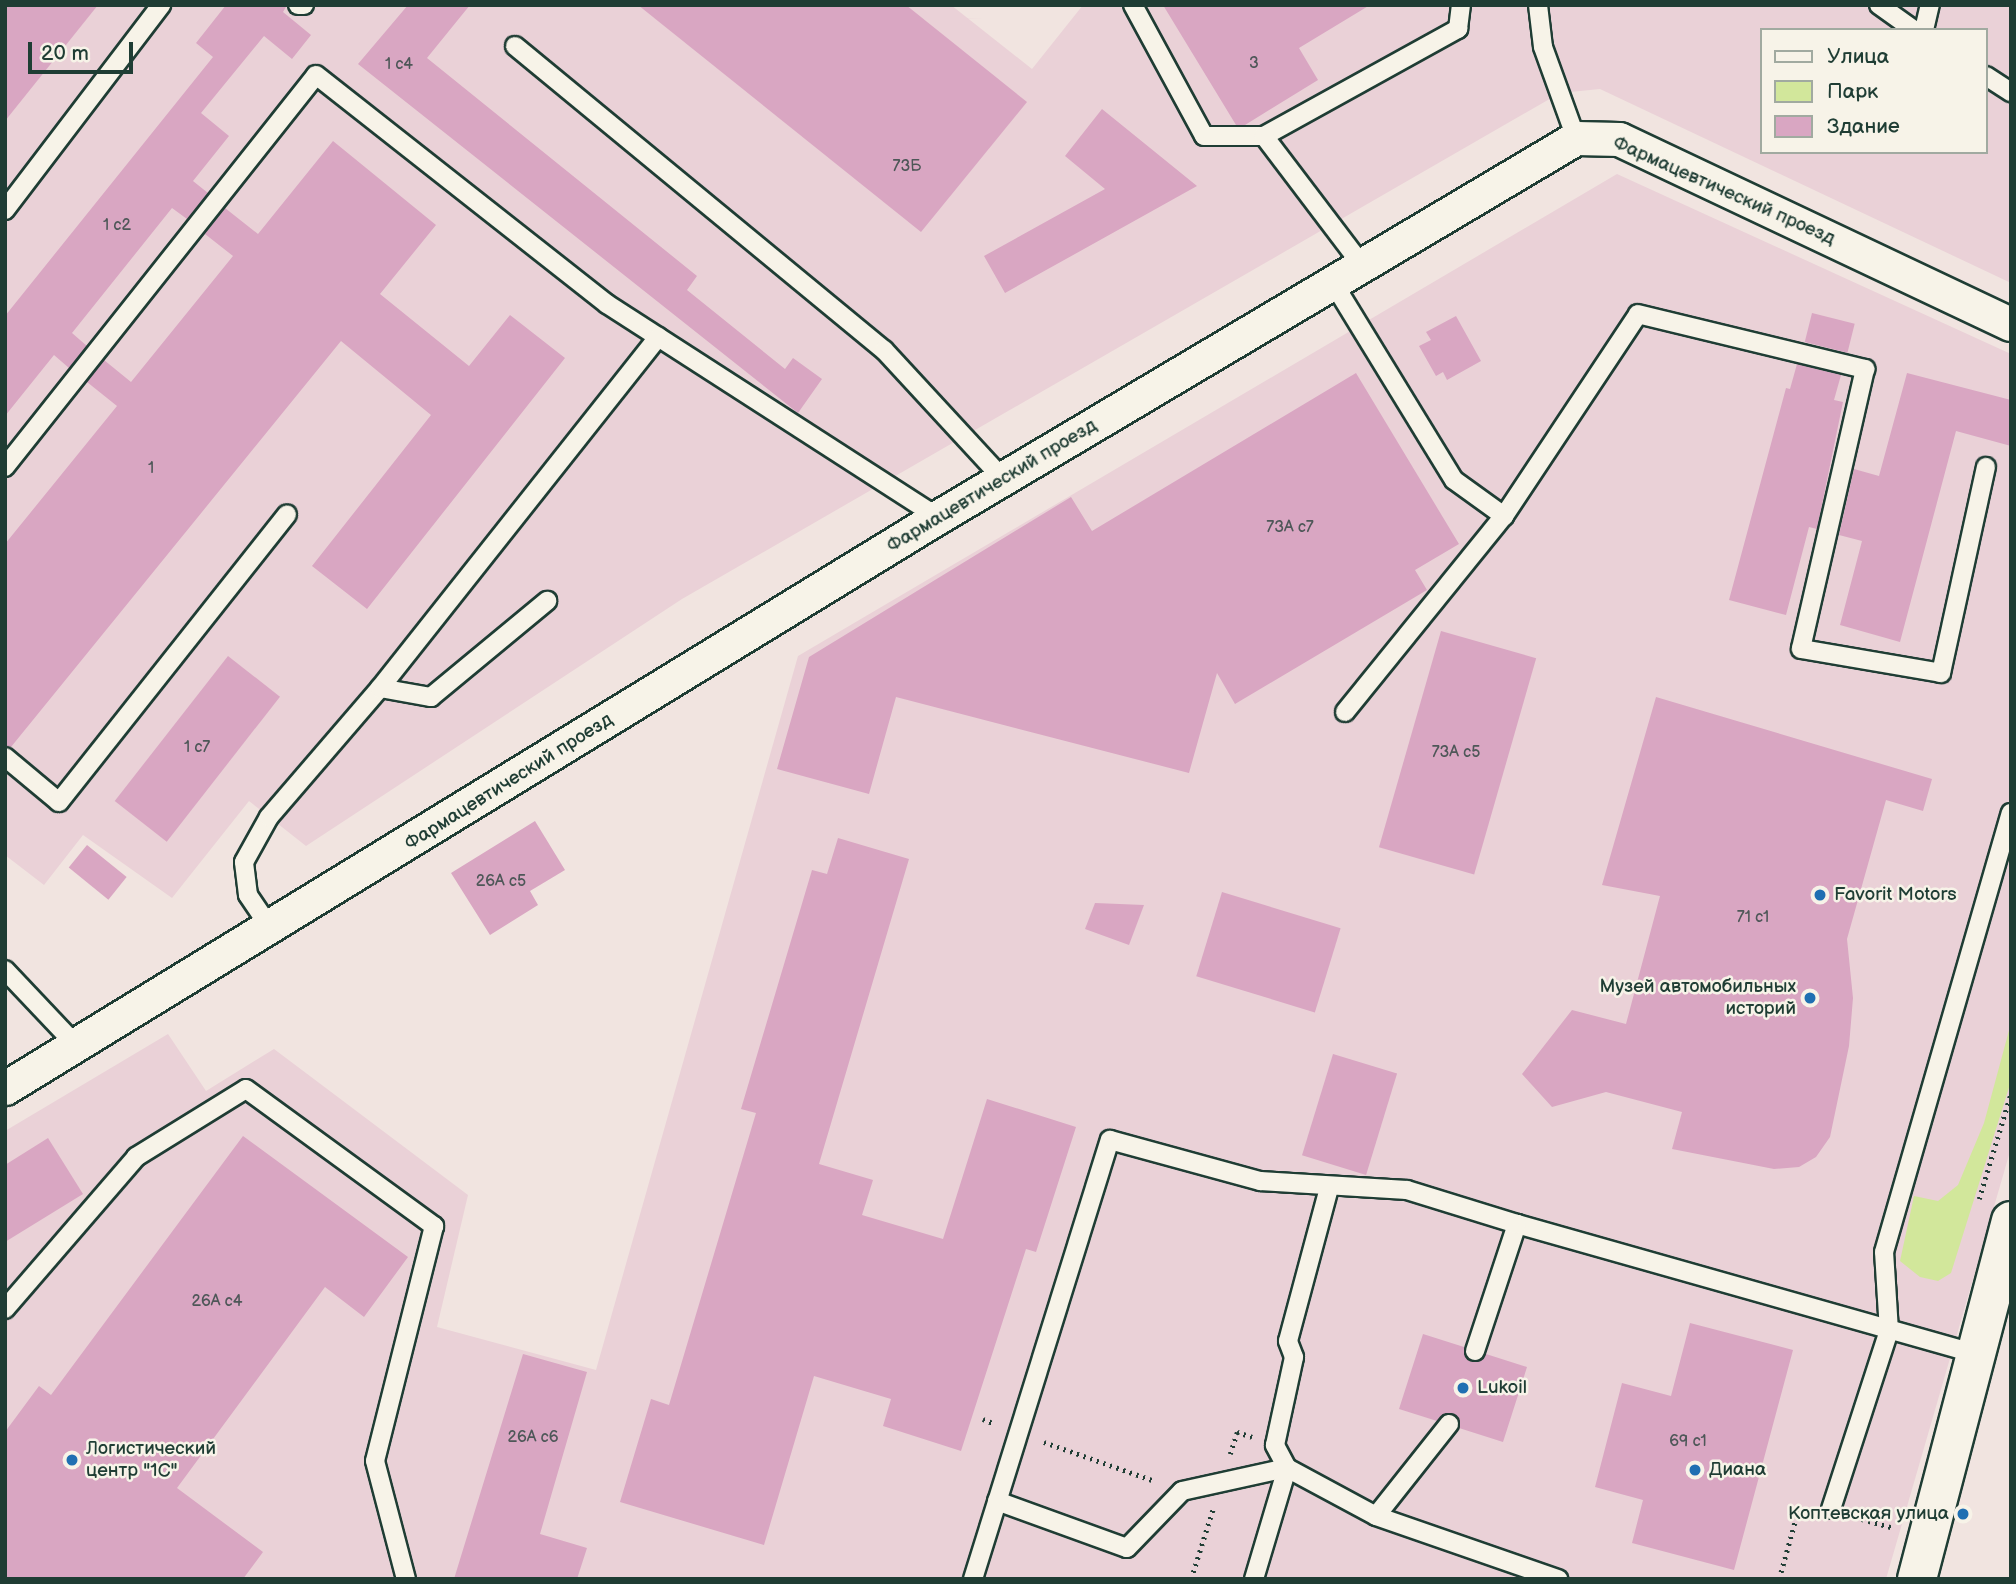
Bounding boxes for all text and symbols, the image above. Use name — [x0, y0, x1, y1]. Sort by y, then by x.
scale bar — [32, 28, 136, 72]
legend — [1760, 28, 1988, 154]
text: 20 m — [41, 41, 89, 66]
text: Улица — [1827, 44, 1889, 69]
house number: 3 — [1249, 54, 1259, 74]
house number: 1 с4 — [385, 55, 413, 75]
text: Парк — [1827, 79, 1878, 104]
text: Здание — [1827, 114, 1900, 139]
street label: Фармацевтический проезд — [1609, 132, 1839, 250]
house number: 73Б — [893, 157, 921, 177]
house number: 1 с2 — [103, 216, 131, 236]
street label: Фармацевтический проезд — [883, 414, 1101, 558]
house number: 1 — [148, 459, 154, 479]
house number: 73А с7 — [1266, 518, 1314, 538]
street label: Фармацевтический проезд — [401, 709, 617, 855]
house number: 1 с7 — [184, 738, 210, 758]
house number: 73А с5 — [1432, 743, 1480, 763]
house number: 26А с5 — [476, 872, 526, 892]
place label: Favorit Motors — [1834, 884, 1957, 906]
marker: Favorit Motors — [1812, 887, 1828, 903]
house number: 71 с1 — [1737, 908, 1769, 928]
place label: Музей автомобильных историй — [1599, 976, 1796, 1020]
marker: Музей автомобильных историй — [1802, 990, 1818, 1006]
house number: 26А с4 — [192, 1292, 242, 1312]
place label: Lukoil — [1477, 1377, 1527, 1399]
marker: Lukoil — [1455, 1380, 1471, 1396]
house number: 26А с6 — [508, 1428, 558, 1448]
house number: 69 с1 — [1669, 1432, 1707, 1452]
place label: Логистический центр "1С" — [86, 1438, 216, 1482]
marker: Логистический центр "1С" — [64, 1452, 80, 1468]
place label: Диана — [1709, 1459, 1766, 1481]
marker: Диана — [1687, 1462, 1703, 1478]
place label: Коптевская улица — [1788, 1503, 1949, 1525]
marker: Коптевская улица — [1955, 1506, 1971, 1522]

